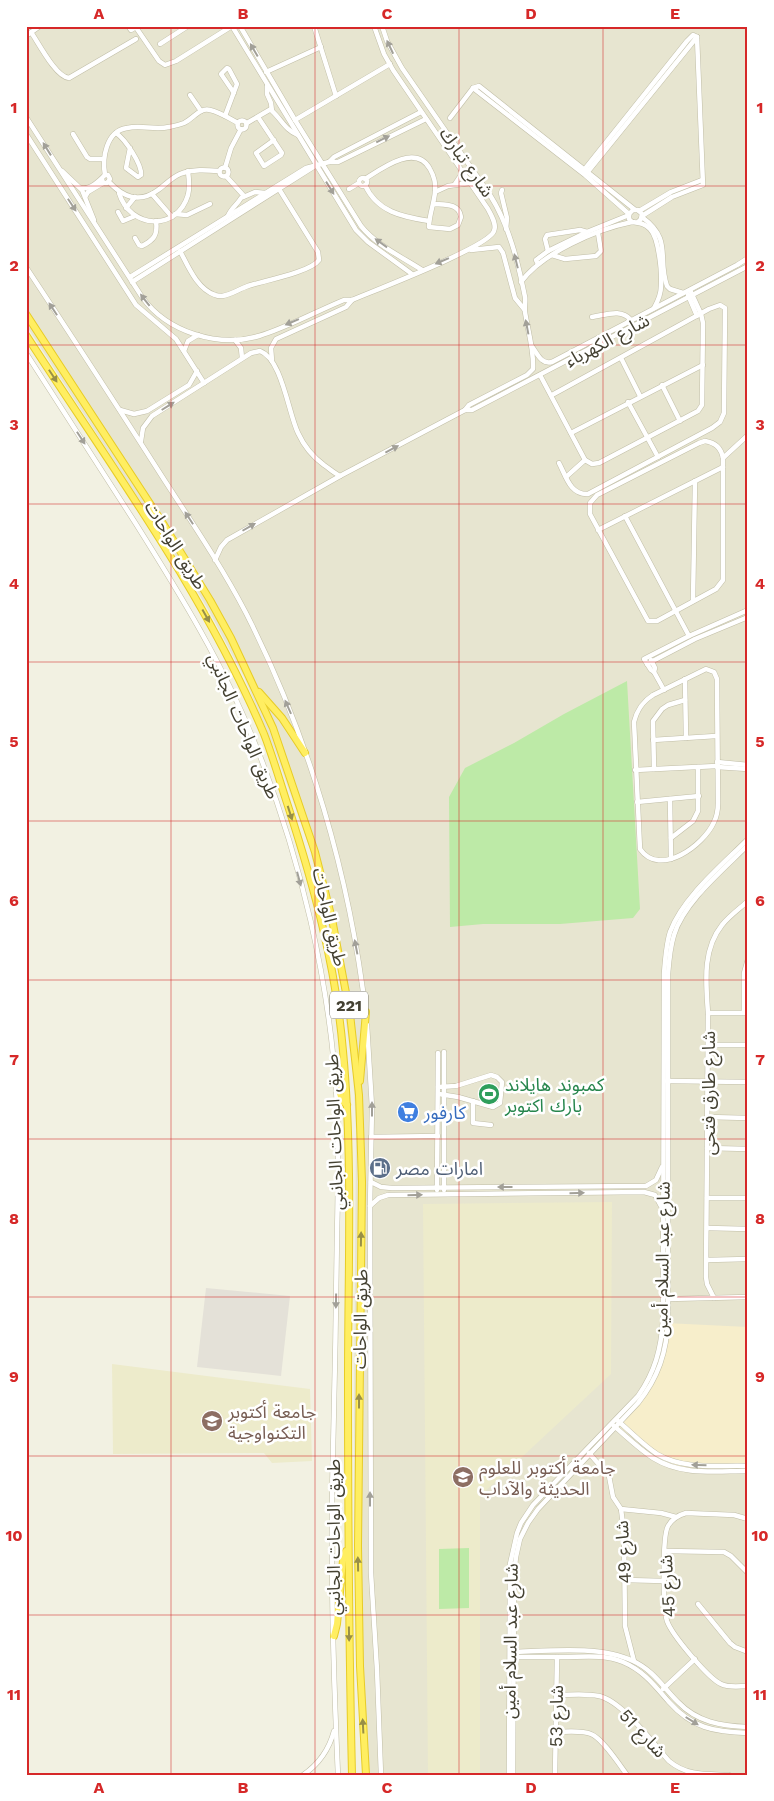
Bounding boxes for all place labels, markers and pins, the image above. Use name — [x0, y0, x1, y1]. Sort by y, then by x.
place label: كمبوند هايلاند بارك اكتوبر — [504, 1074, 605, 1117]
sports icon: كمبوند هايلاند بارك اكتوبر — [477, 1082, 501, 1106]
supermarket icon: كارفور — [396, 1100, 420, 1124]
place label: كارفور — [423, 1102, 466, 1124]
fuel station icon: امارات مصر — [368, 1156, 392, 1180]
place label: امارات مصر — [395, 1158, 483, 1180]
place label: جامعة أكتوبر التكنواوجية — [227, 1400, 316, 1444]
school or university icon: جامعة أكتوبر التكنواوجية — [200, 1409, 224, 1433]
place label: جامعة أكتوبر للعلوم الحديثة والآداب — [479, 1456, 616, 1499]
school or university icon: جامعة أكتوبر للعلوم الحديثة والآداب — [451, 1465, 475, 1489]

